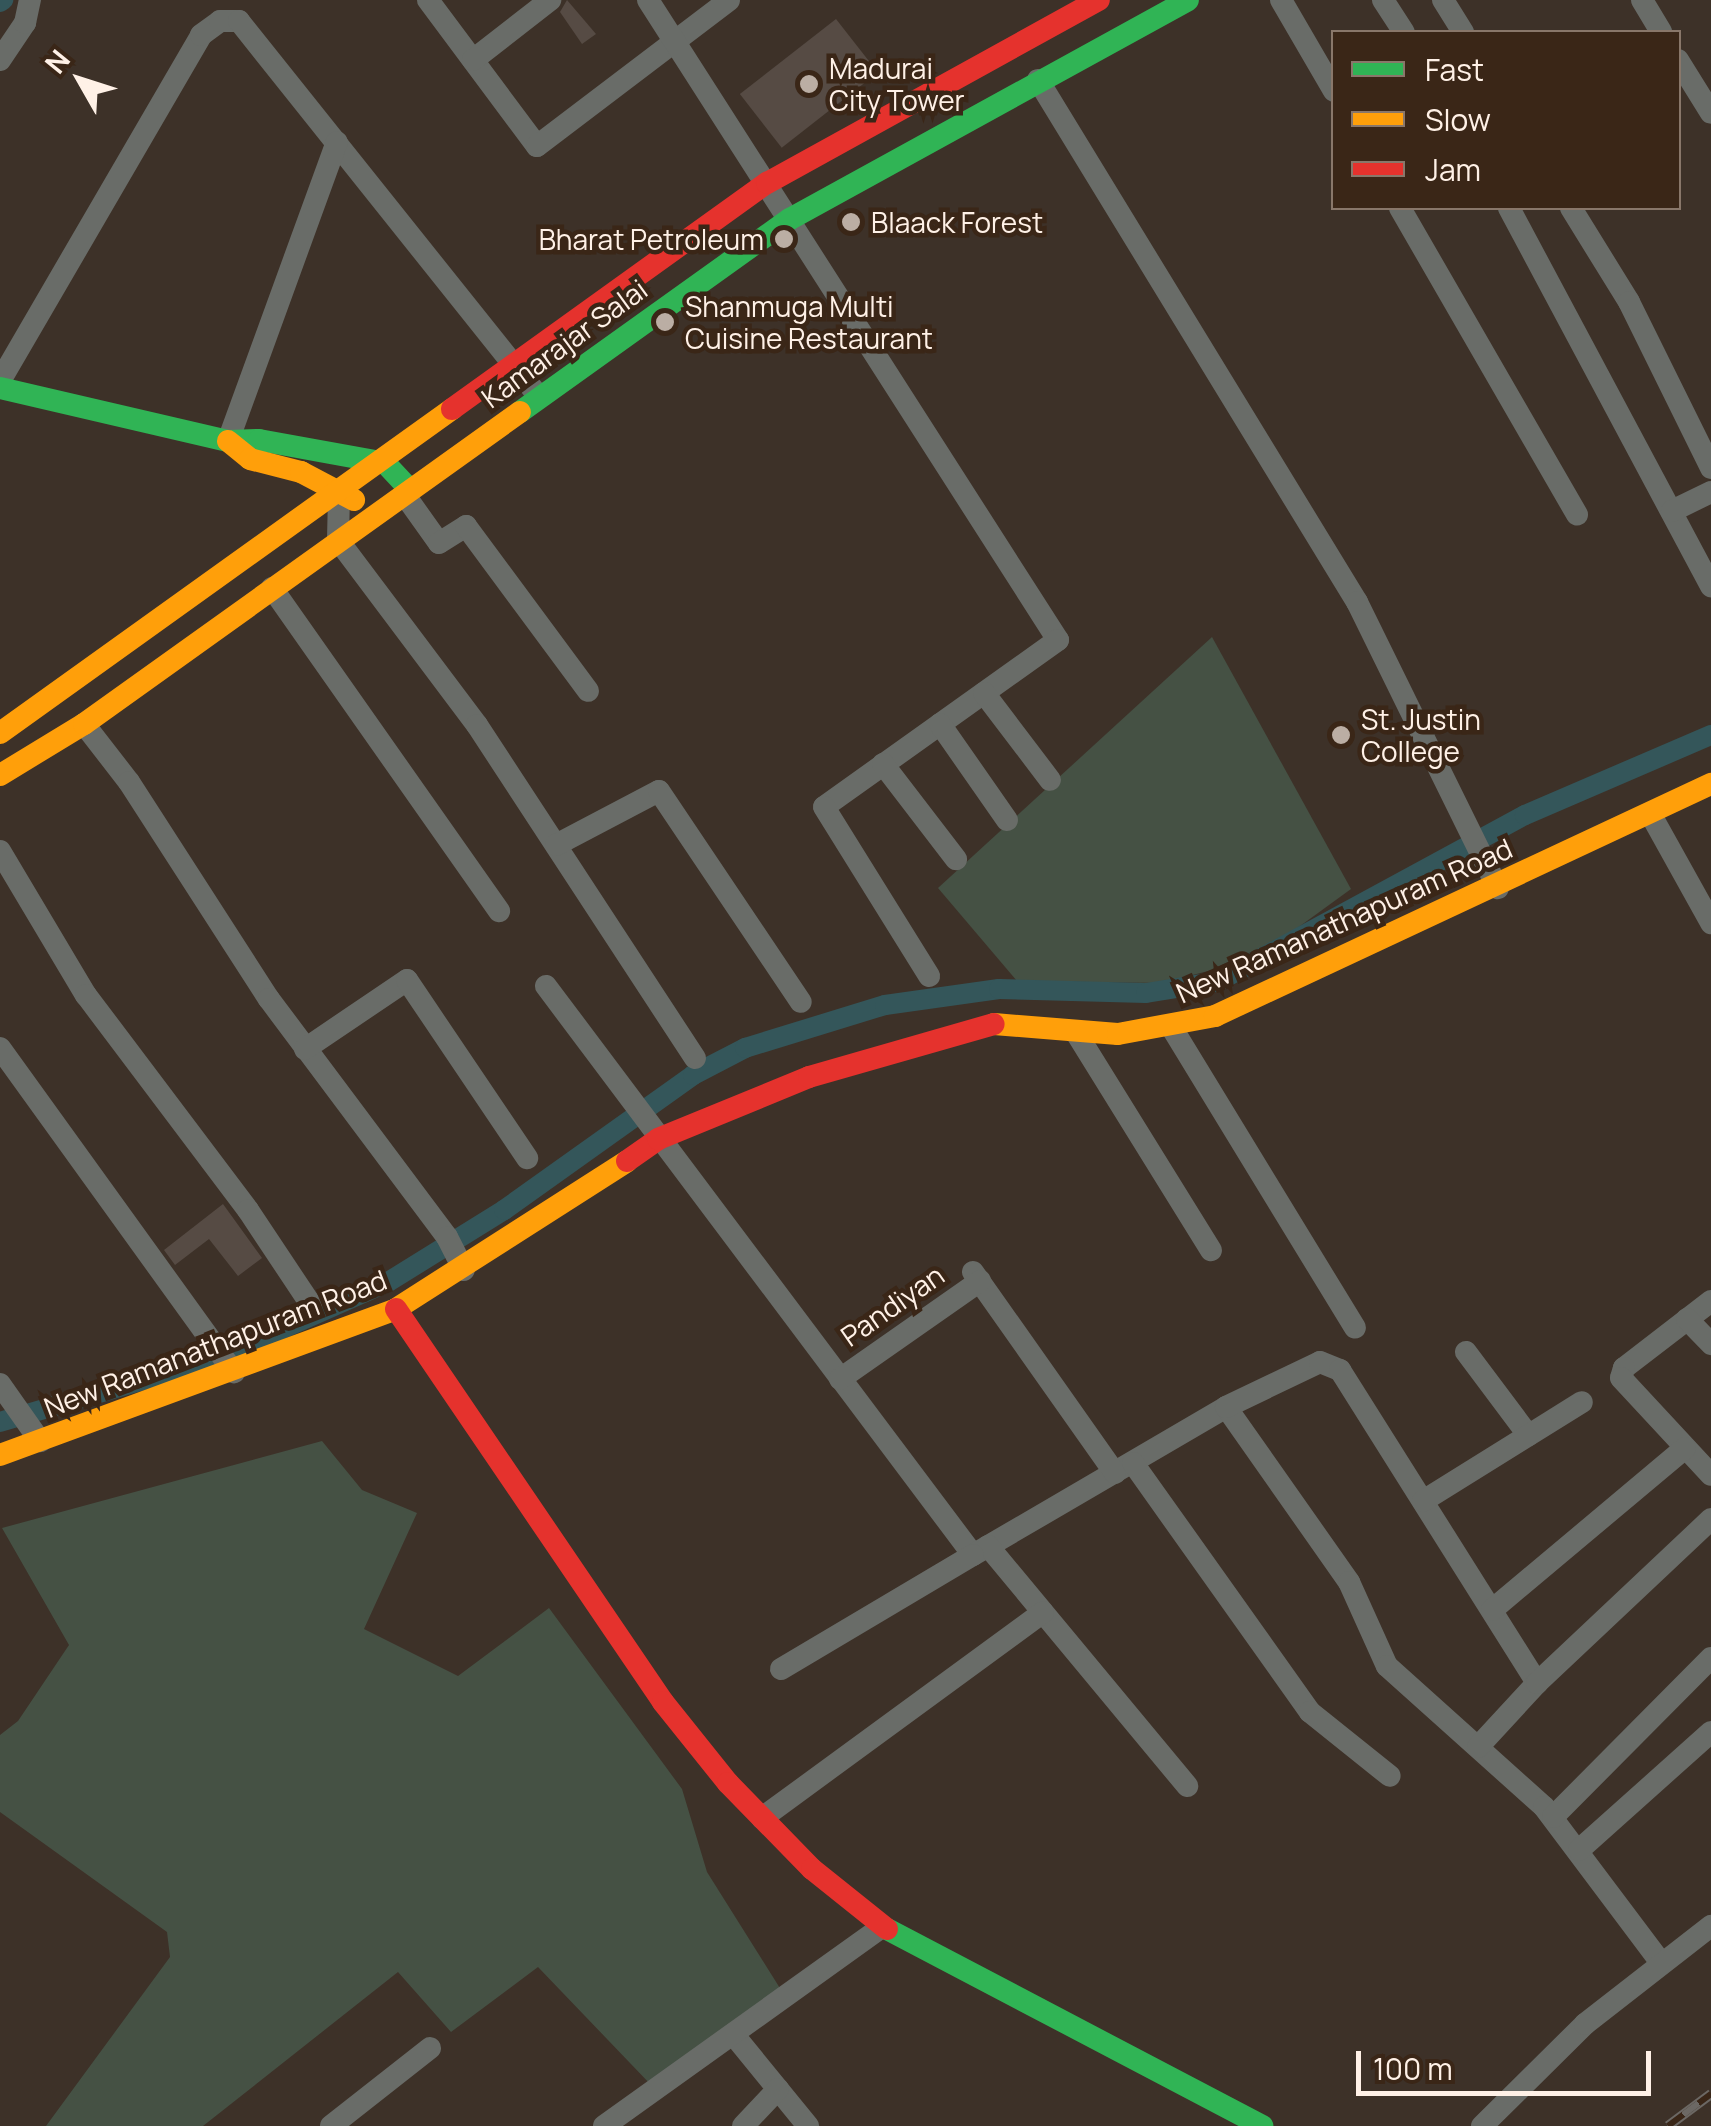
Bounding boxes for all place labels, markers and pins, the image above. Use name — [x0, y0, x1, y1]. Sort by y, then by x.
place label: Madurai City Tower — [829, 51, 965, 117]
marker: Madurai City Tower — [798, 73, 820, 95]
place label: Blaack Forest — [871, 205, 1043, 239]
marker: Blaack Forest — [840, 211, 862, 233]
place label: Bharat Petroleum — [539, 222, 764, 256]
marker: Bharat Petroleum — [773, 228, 795, 250]
place label: Shanmuga Multi Cuisine Restaurant — [685, 289, 933, 355]
marker: Shanmuga Multi Cuisine Restaurant — [654, 311, 676, 333]
place label: St. Justin College — [1361, 702, 1481, 768]
marker: St. Justin College — [1330, 724, 1352, 746]

